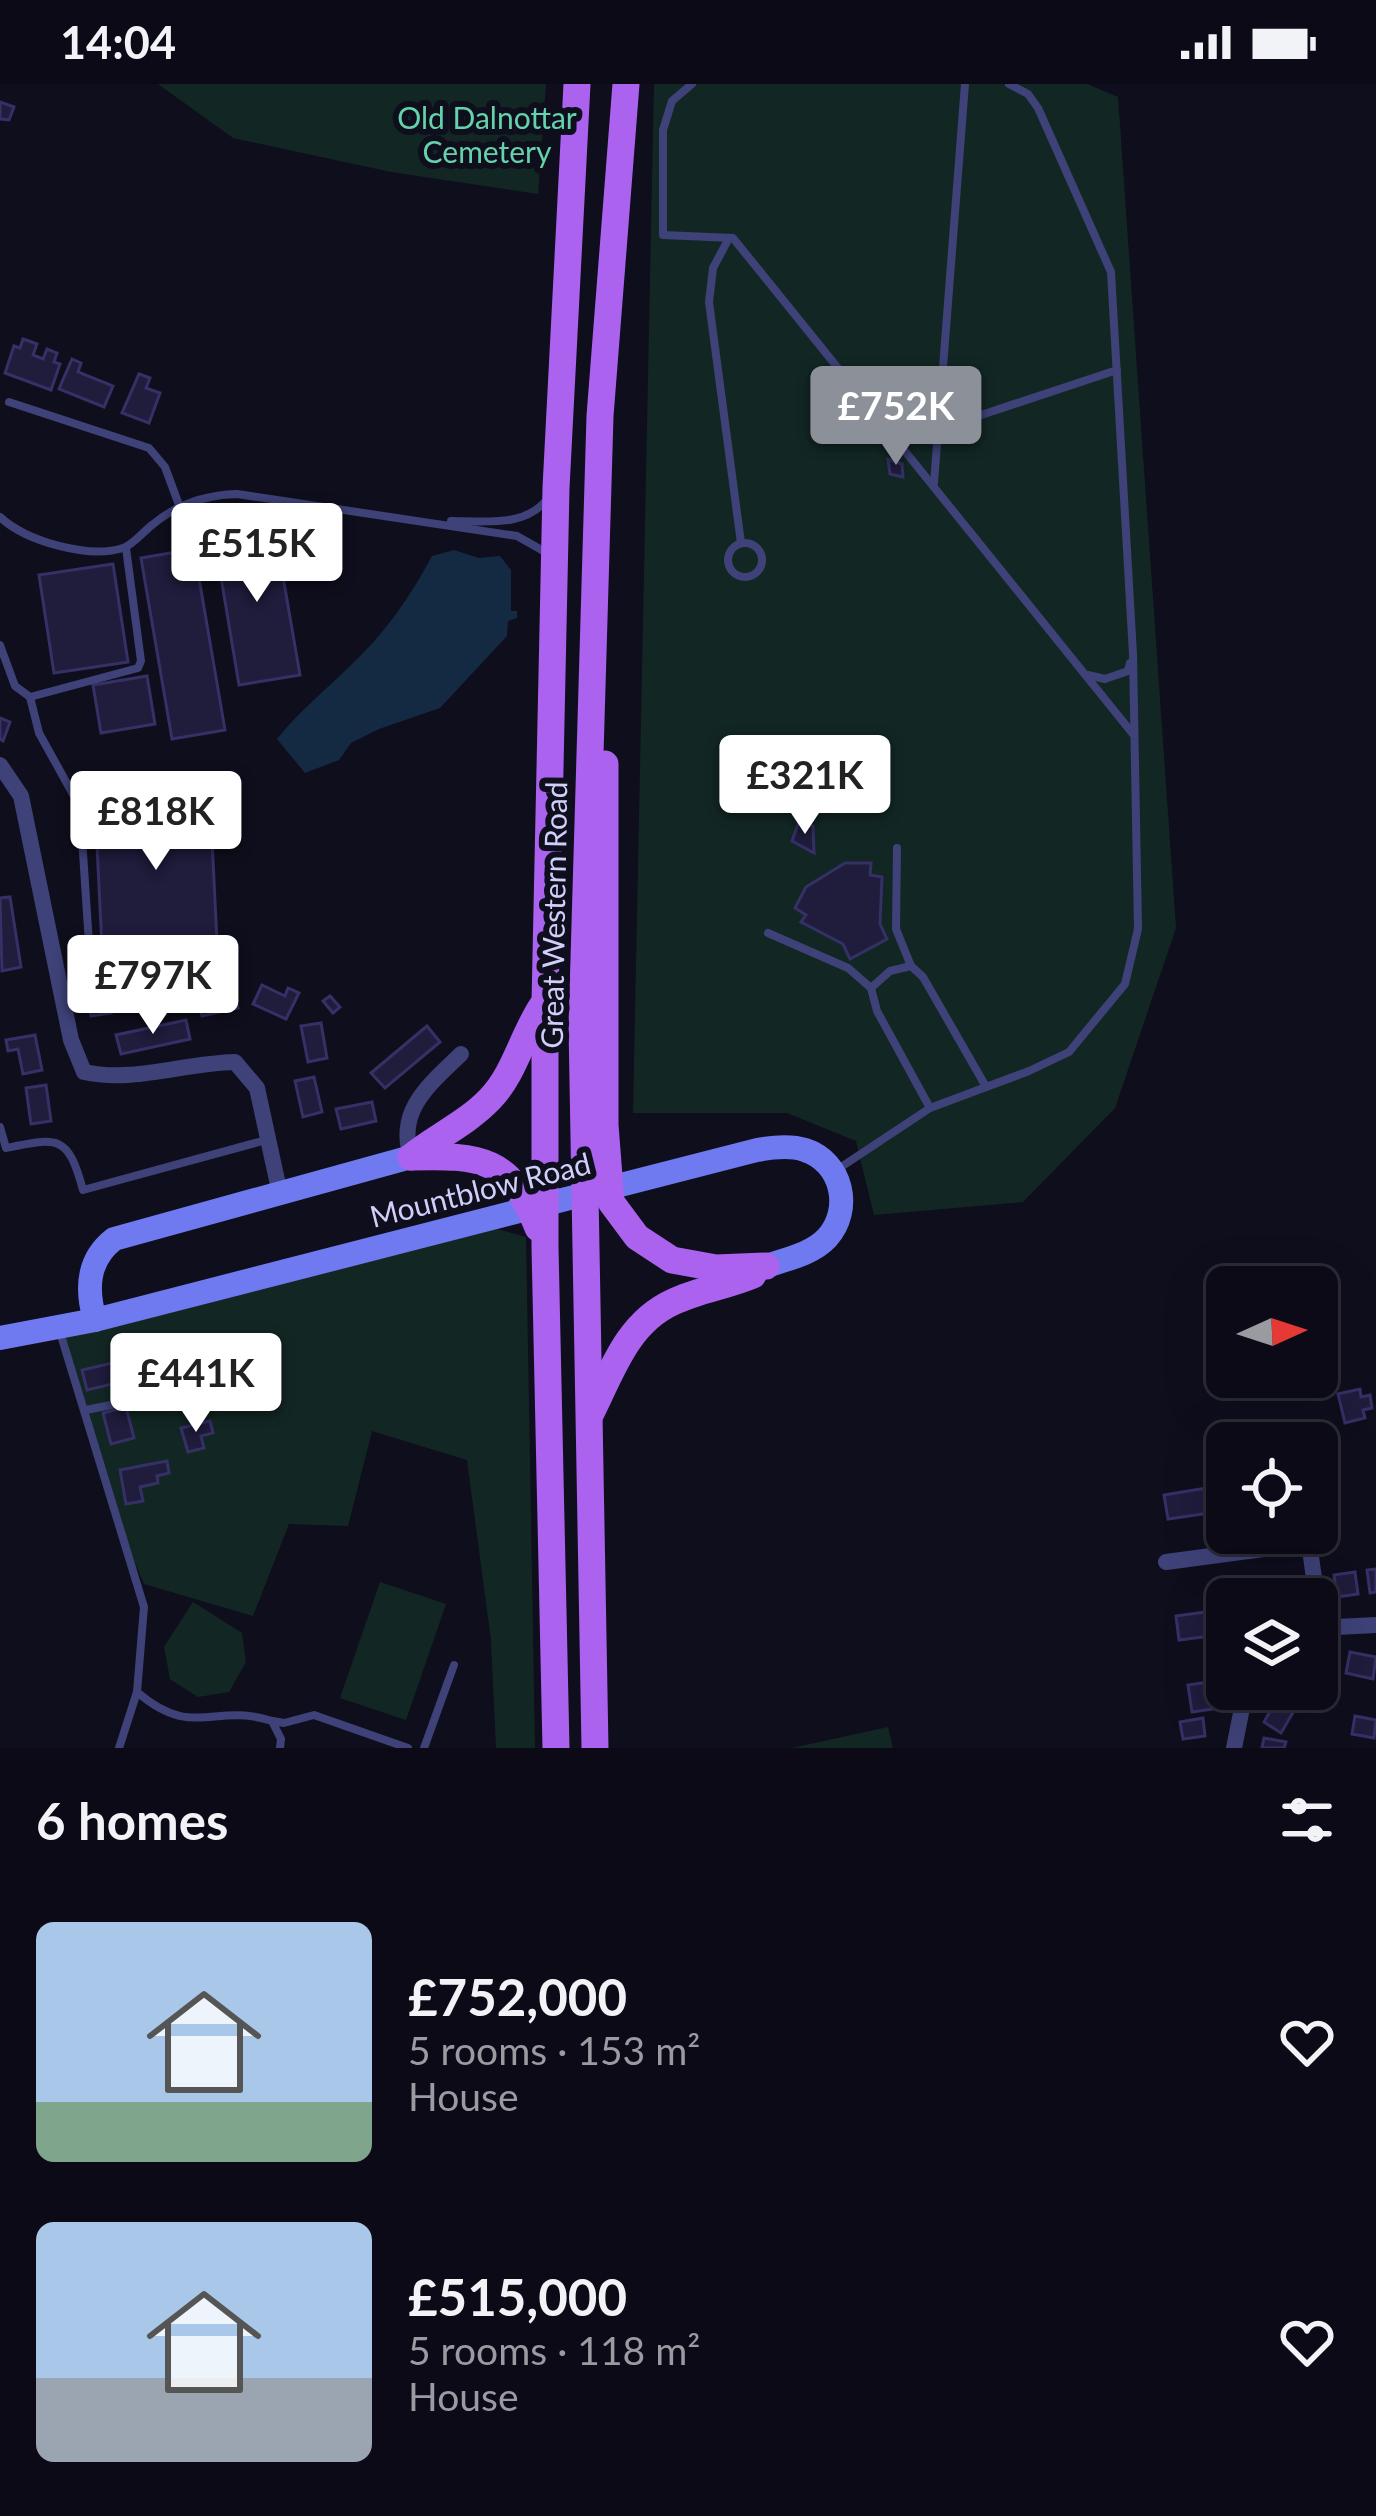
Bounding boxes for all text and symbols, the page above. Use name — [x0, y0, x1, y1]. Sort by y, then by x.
text: 14:04 — [60, 15, 176, 69]
park label: Old Dalnottar Cemetery — [397, 99, 577, 169]
pin: £752K — [812, 366, 980, 468]
text: £752K — [837, 382, 955, 428]
pin: £515K — [173, 503, 341, 605]
text: £515K — [198, 519, 316, 565]
pin: £321K — [721, 735, 889, 837]
text: £321K — [746, 751, 864, 797]
pin: £818K — [72, 771, 240, 873]
street label: Great Western Road — [533, 781, 573, 1049]
text: £818K — [97, 787, 215, 833]
pin: £797K — [69, 935, 237, 1037]
text: £797K — [94, 951, 212, 997]
street label: Mountblow Road — [366, 1144, 594, 1234]
north arrow — [1206, 1266, 1338, 1398]
map controls — [1206, 1266, 1338, 1710]
pin: £441K — [112, 1333, 280, 1435]
text: £441K — [137, 1349, 255, 1395]
button: locate — [1206, 1422, 1338, 1554]
button: layers — [1206, 1578, 1338, 1710]
icon: filters — [1274, 1787, 1340, 1853]
text: 6 homes — [36, 1790, 228, 1851]
text: £752,000 — [408, 1966, 627, 2027]
icon: home — [132, 1970, 276, 2114]
icon: heart — [1274, 2009, 1340, 2075]
text: 5 rooms · 153 m² — [408, 2027, 700, 2073]
text: House — [408, 2073, 519, 2119]
text: £515,000 — [408, 2266, 627, 2327]
icon: home — [132, 2270, 276, 2414]
icon: heart — [1274, 2309, 1340, 2375]
text: 5 rooms · 118 m² — [408, 2327, 700, 2373]
text: House — [408, 2373, 519, 2419]

